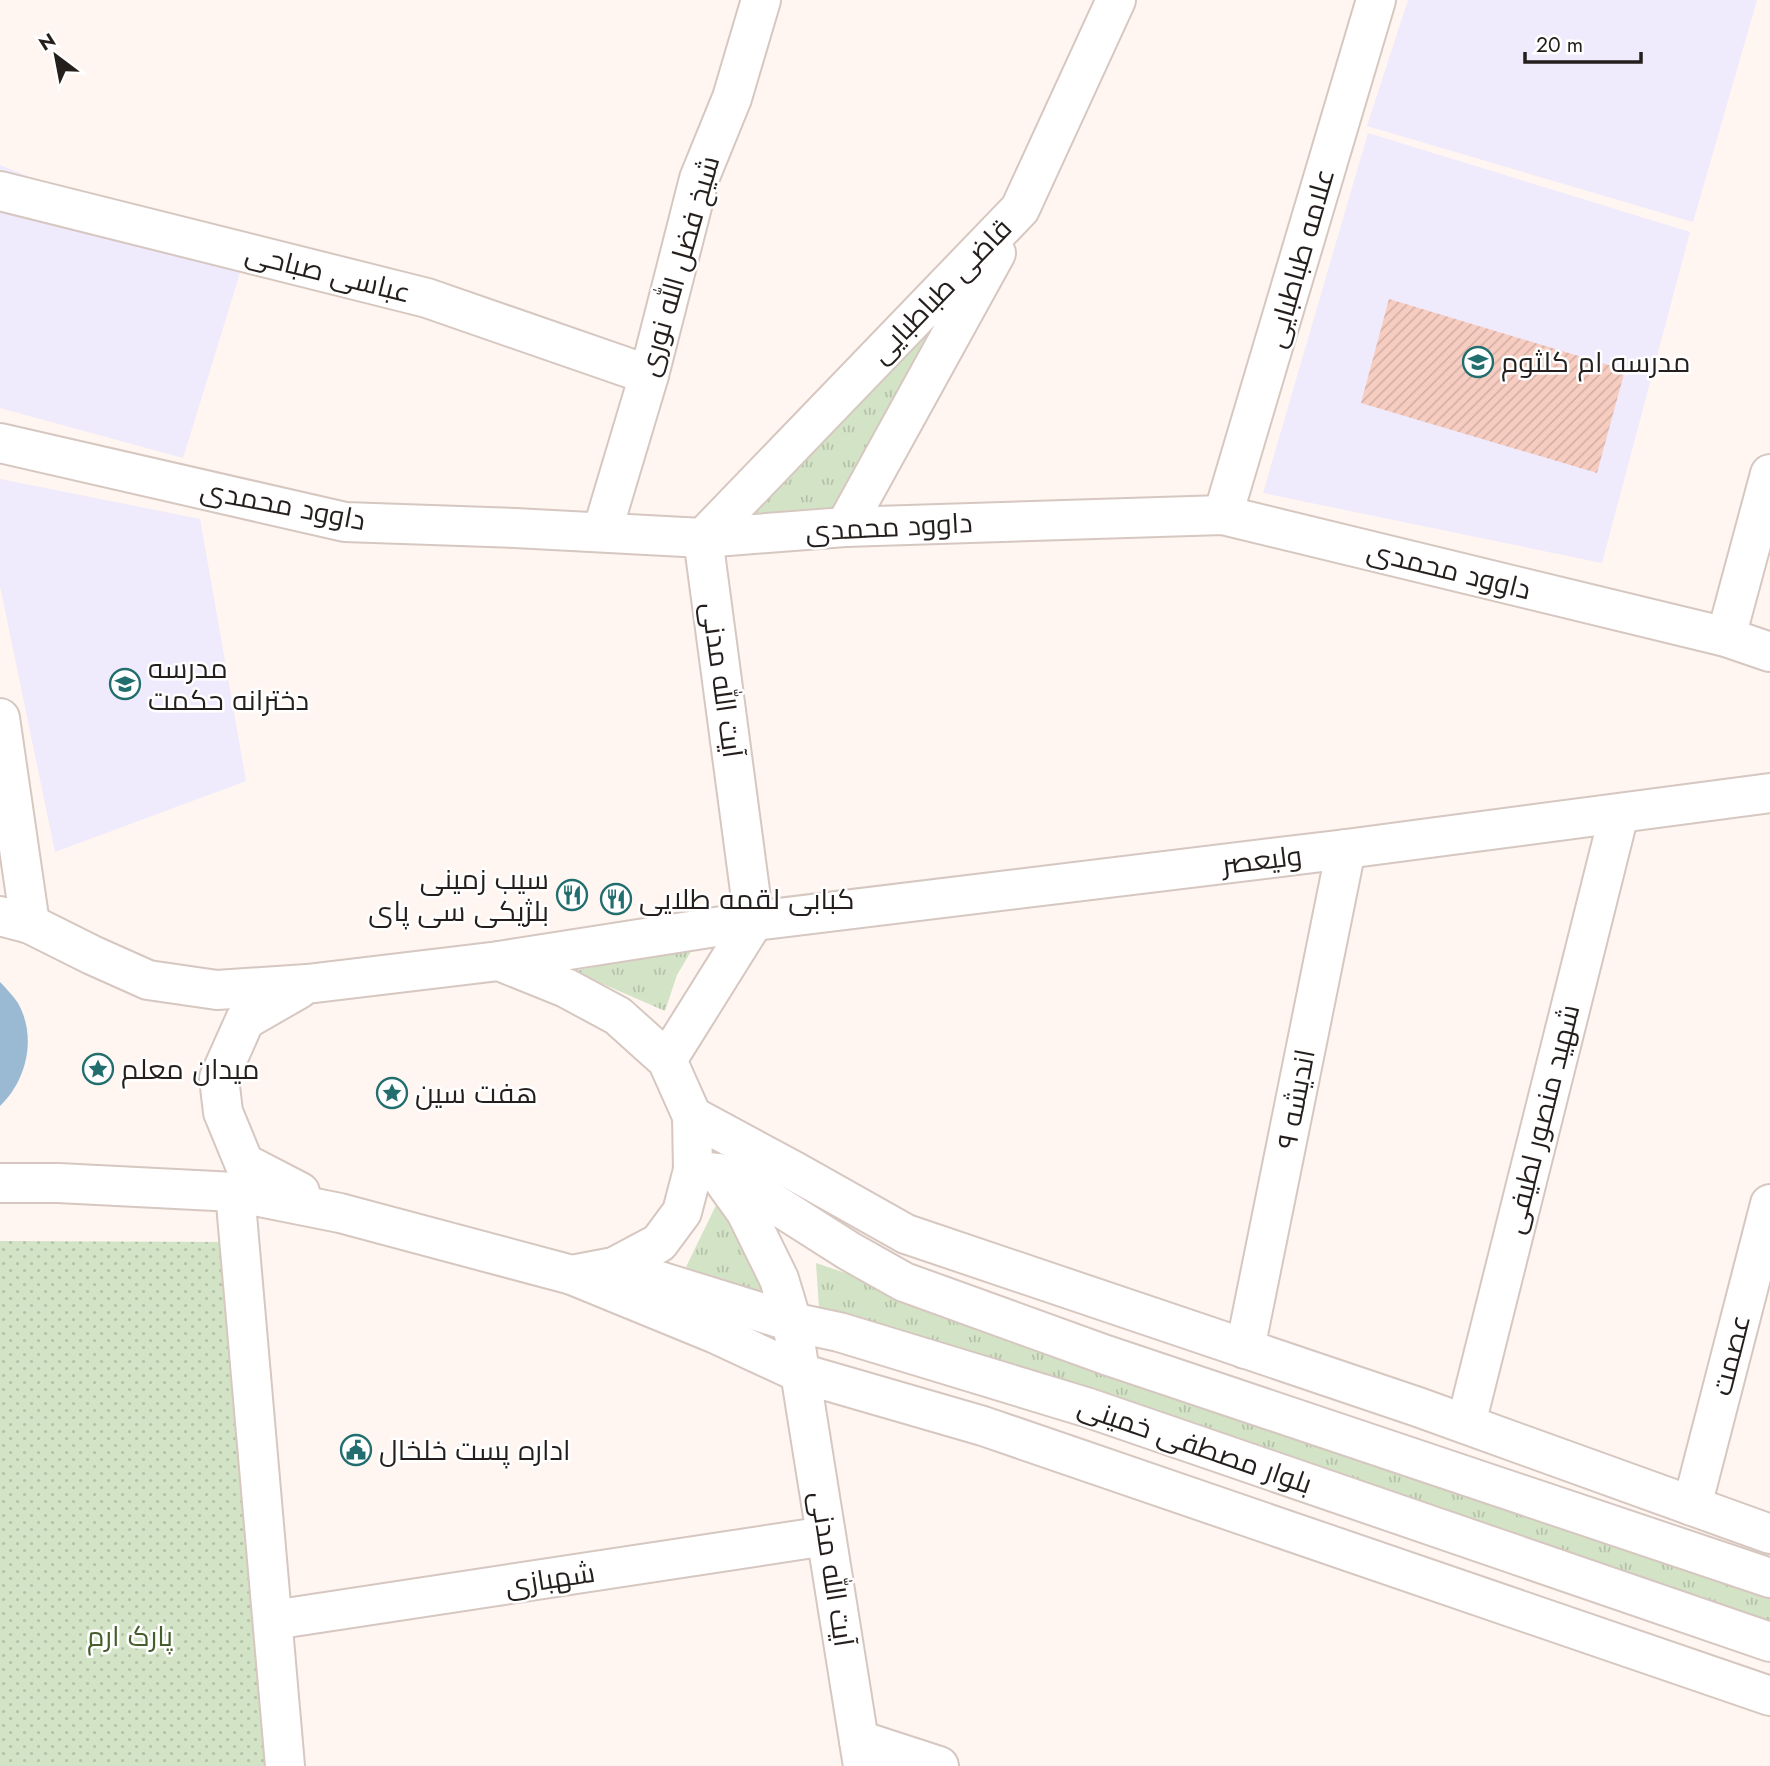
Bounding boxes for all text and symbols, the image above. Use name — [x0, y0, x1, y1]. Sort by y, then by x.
north arrow — [21, 21, 91, 91]
scale bar — [1525, 21, 1640, 65]
text: N — [34, 27, 61, 57]
text: 20 m — [1536, 30, 1583, 60]
street label: شیخ فضل الله نوری — [628, 151, 730, 381]
street label: علامه طباطبایی — [1255, 164, 1345, 352]
street label: قاضی طباطبایی — [861, 209, 1021, 373]
street label: عباسی صباحی — [241, 233, 415, 313]
place label: مدرسه ام کلثوم — [1501, 342, 1691, 383]
school or university icon: مدرسه ام کلثوم — [1461, 345, 1495, 379]
street label: داوود محمدی — [197, 469, 369, 541]
street label: داوود محمدی — [804, 502, 974, 552]
street label: داوود محمدی — [1363, 530, 1535, 610]
street label: آیت الله مدنی — [691, 599, 753, 761]
place label: مدرسه دخترانه حکمت — [148, 648, 309, 721]
school or university icon: مدرسه دخترانه حکمت — [108, 667, 142, 701]
street label: ولیعصر — [1218, 835, 1304, 885]
place label: سیب زمینی بلژیکی سی پای — [368, 859, 549, 932]
restaurant icon: سیب زمینی بلژیکی سی پای — [555, 878, 589, 912]
place label: کبابی لقمه طلایی — [639, 879, 855, 920]
restaurant icon: کبابی لقمه طلایی — [599, 882, 633, 916]
street label: شهید منصور لطیفی — [1494, 1000, 1590, 1238]
street label: اندیشه ۹ — [1266, 1046, 1326, 1152]
place label: میدان معلم — [121, 1049, 260, 1090]
place icon: میدان معلم — [81, 1052, 115, 1086]
place label: هفت سین — [415, 1073, 537, 1114]
place icon: هفت سین — [375, 1076, 409, 1110]
street label: عصمت — [1701, 1310, 1761, 1400]
street label: بلوار مصطفی خمینی — [1072, 1386, 1318, 1504]
place label: اداره پست خلخال — [379, 1430, 570, 1471]
public building icon: اداره پست خلخال — [339, 1433, 373, 1467]
street label: آیت‌ الله مدنی — [799, 1488, 865, 1650]
street label: شهبازی — [502, 1552, 598, 1606]
park label: پارک ارم — [87, 1616, 173, 1657]

